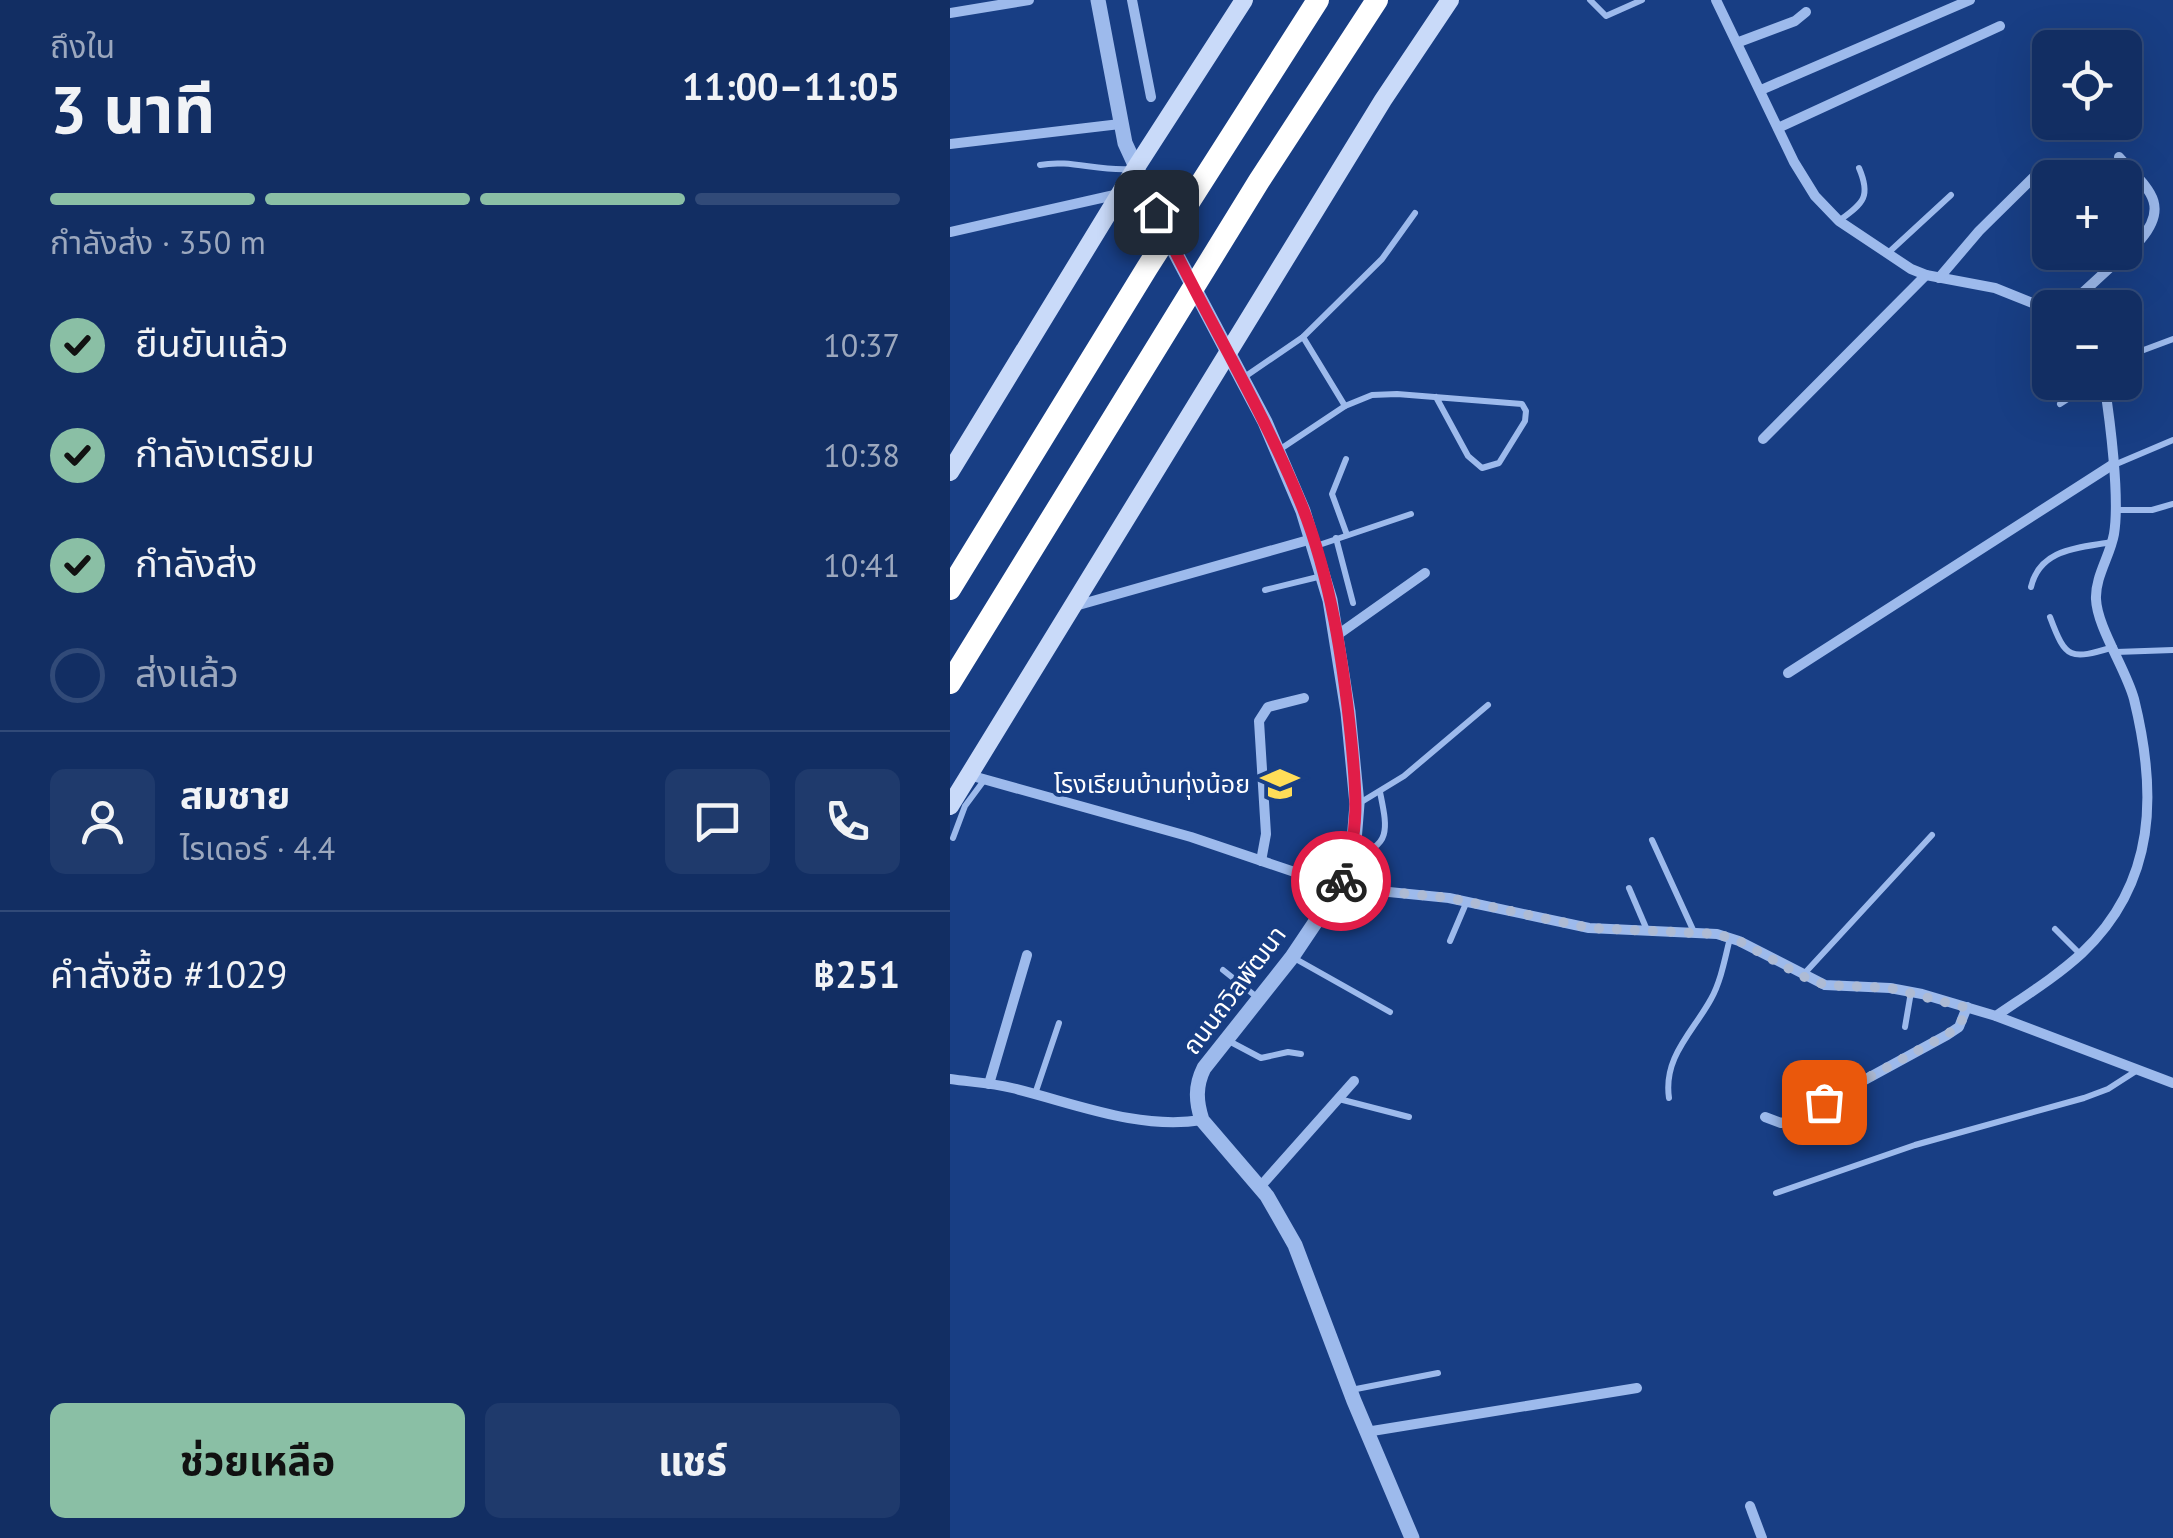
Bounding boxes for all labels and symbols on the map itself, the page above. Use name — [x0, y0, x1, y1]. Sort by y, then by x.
pin — [1114, 170, 1199, 255]
school or university icon: โรงเรียนบ้านทุ่งน้อย — [1259, 763, 1301, 805]
place label: โรงเรียนบ้านทุ่งน้อย — [1054, 768, 1250, 800]
courier — [1291, 831, 1391, 931]
street label: ถนนถวิลพัฒนา — [1175, 919, 1293, 1061]
pin — [1782, 1060, 1867, 1145]

